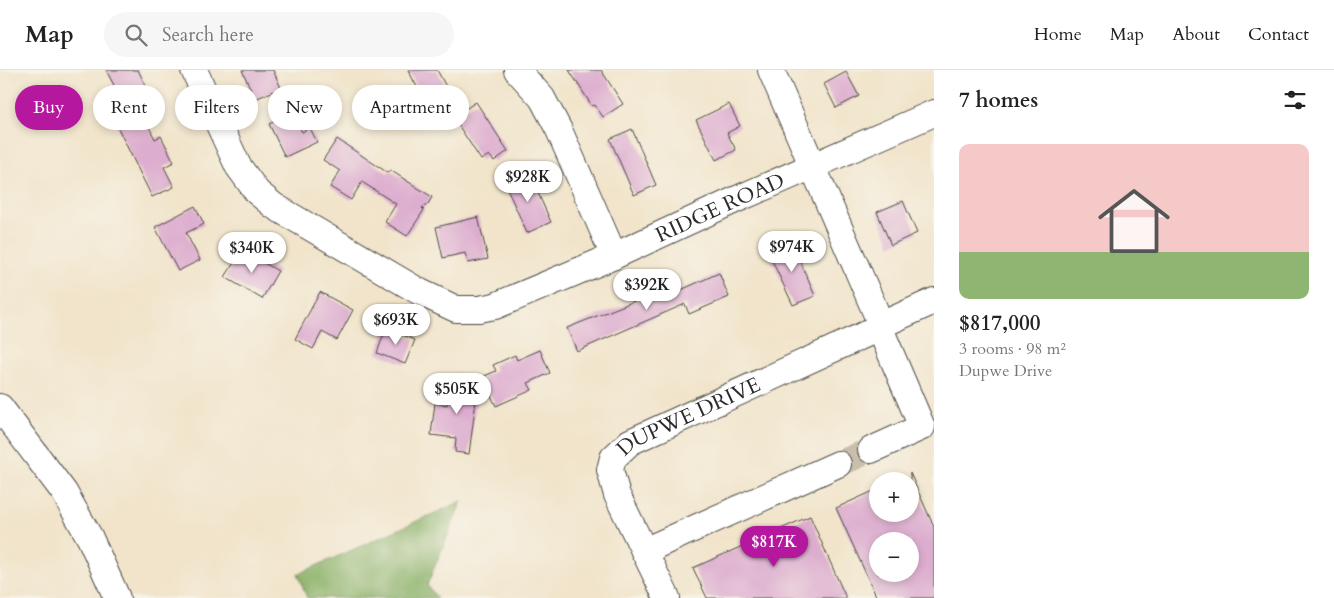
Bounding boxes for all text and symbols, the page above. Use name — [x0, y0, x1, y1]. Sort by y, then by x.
search box — [104, 12, 454, 57]
text: Map — [25, 18, 74, 51]
icon: search — [122, 21, 150, 49]
text: Search here — [162, 22, 254, 48]
text: Home — [1034, 22, 1082, 47]
text: Map — [1110, 22, 1144, 47]
text: About — [1172, 22, 1220, 47]
text: Contact — [1248, 22, 1309, 47]
chip: Buy — [15, 85, 83, 130]
chip: Rent — [93, 85, 165, 130]
chip: Filters — [175, 85, 258, 130]
chip: New — [268, 85, 342, 130]
chip: Apartment — [352, 85, 469, 130]
text: 7 homes — [959, 86, 1038, 115]
icon: filters — [1281, 86, 1309, 114]
pin: $928K — [493, 160, 563, 203]
text: $928K — [505, 166, 551, 188]
street label: RIDGE ROAD — [651, 166, 789, 250]
icon: home — [1089, 176, 1179, 266]
pin: $974K — [757, 230, 827, 273]
pin: $340K — [217, 232, 287, 274]
text: $974K — [769, 236, 815, 258]
text: $340K — [229, 237, 275, 259]
pin: $392K — [612, 268, 682, 311]
text: $392K — [624, 274, 670, 296]
pin: $693K — [361, 304, 431, 346]
text: $693K — [373, 309, 419, 331]
text: $817,000 — [959, 309, 1040, 338]
text: 3 rooms · 98 m² — [959, 338, 1066, 360]
text: Dupwe Drive — [959, 360, 1052, 382]
street label: DUPWE DRIVE — [610, 370, 765, 463]
pin: $505K — [422, 372, 492, 415]
text: $505K — [434, 378, 480, 400]
map controls — [869, 472, 919, 582]
button: + — [869, 472, 919, 522]
pin: $817K — [739, 526, 809, 568]
text: $817K — [751, 531, 797, 553]
button: − — [869, 532, 919, 582]

